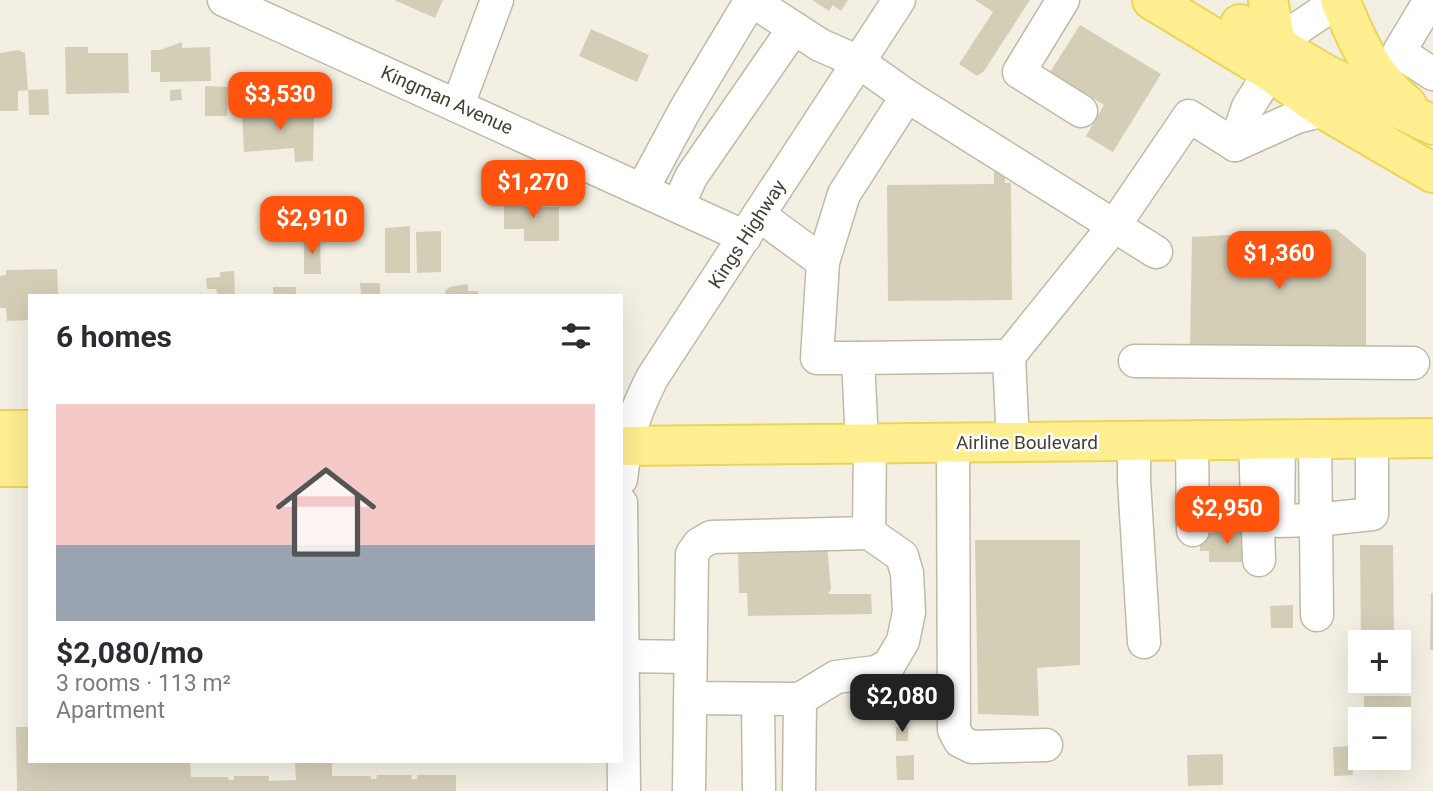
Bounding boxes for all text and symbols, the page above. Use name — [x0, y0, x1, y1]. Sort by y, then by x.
street label: Kingman Avenue — [377, 61, 517, 139]
pin: $3,530 — [223, 72, 337, 132]
text: $3,530 — [244, 81, 316, 108]
pin: $1,270 — [476, 160, 590, 220]
text: $1,270 — [497, 169, 569, 196]
street label: Kings Highway — [703, 175, 791, 293]
pin: $2,910 — [255, 196, 369, 256]
text: $2,910 — [276, 205, 348, 232]
pin: $1,360 — [1222, 232, 1336, 291]
text: $1,360 — [1243, 240, 1315, 267]
icon: filters — [557, 317, 595, 355]
text: 6 homes — [56, 319, 172, 354]
street label: Airline Boulevard — [956, 431, 1098, 454]
icon: home — [263, 449, 389, 575]
pin: $2,950 — [1170, 486, 1284, 546]
text: $2,950 — [1191, 495, 1263, 522]
map controls — [1348, 630, 1411, 770]
button: + — [1348, 630, 1411, 693]
text: $2,080/mo — [56, 635, 204, 670]
text: 3 rooms · 113 m² — [56, 670, 231, 697]
pin: $2,080 — [845, 674, 959, 734]
text: $2,080 — [866, 683, 938, 710]
text: Apartment — [56, 697, 165, 724]
button: − — [1348, 707, 1411, 770]

